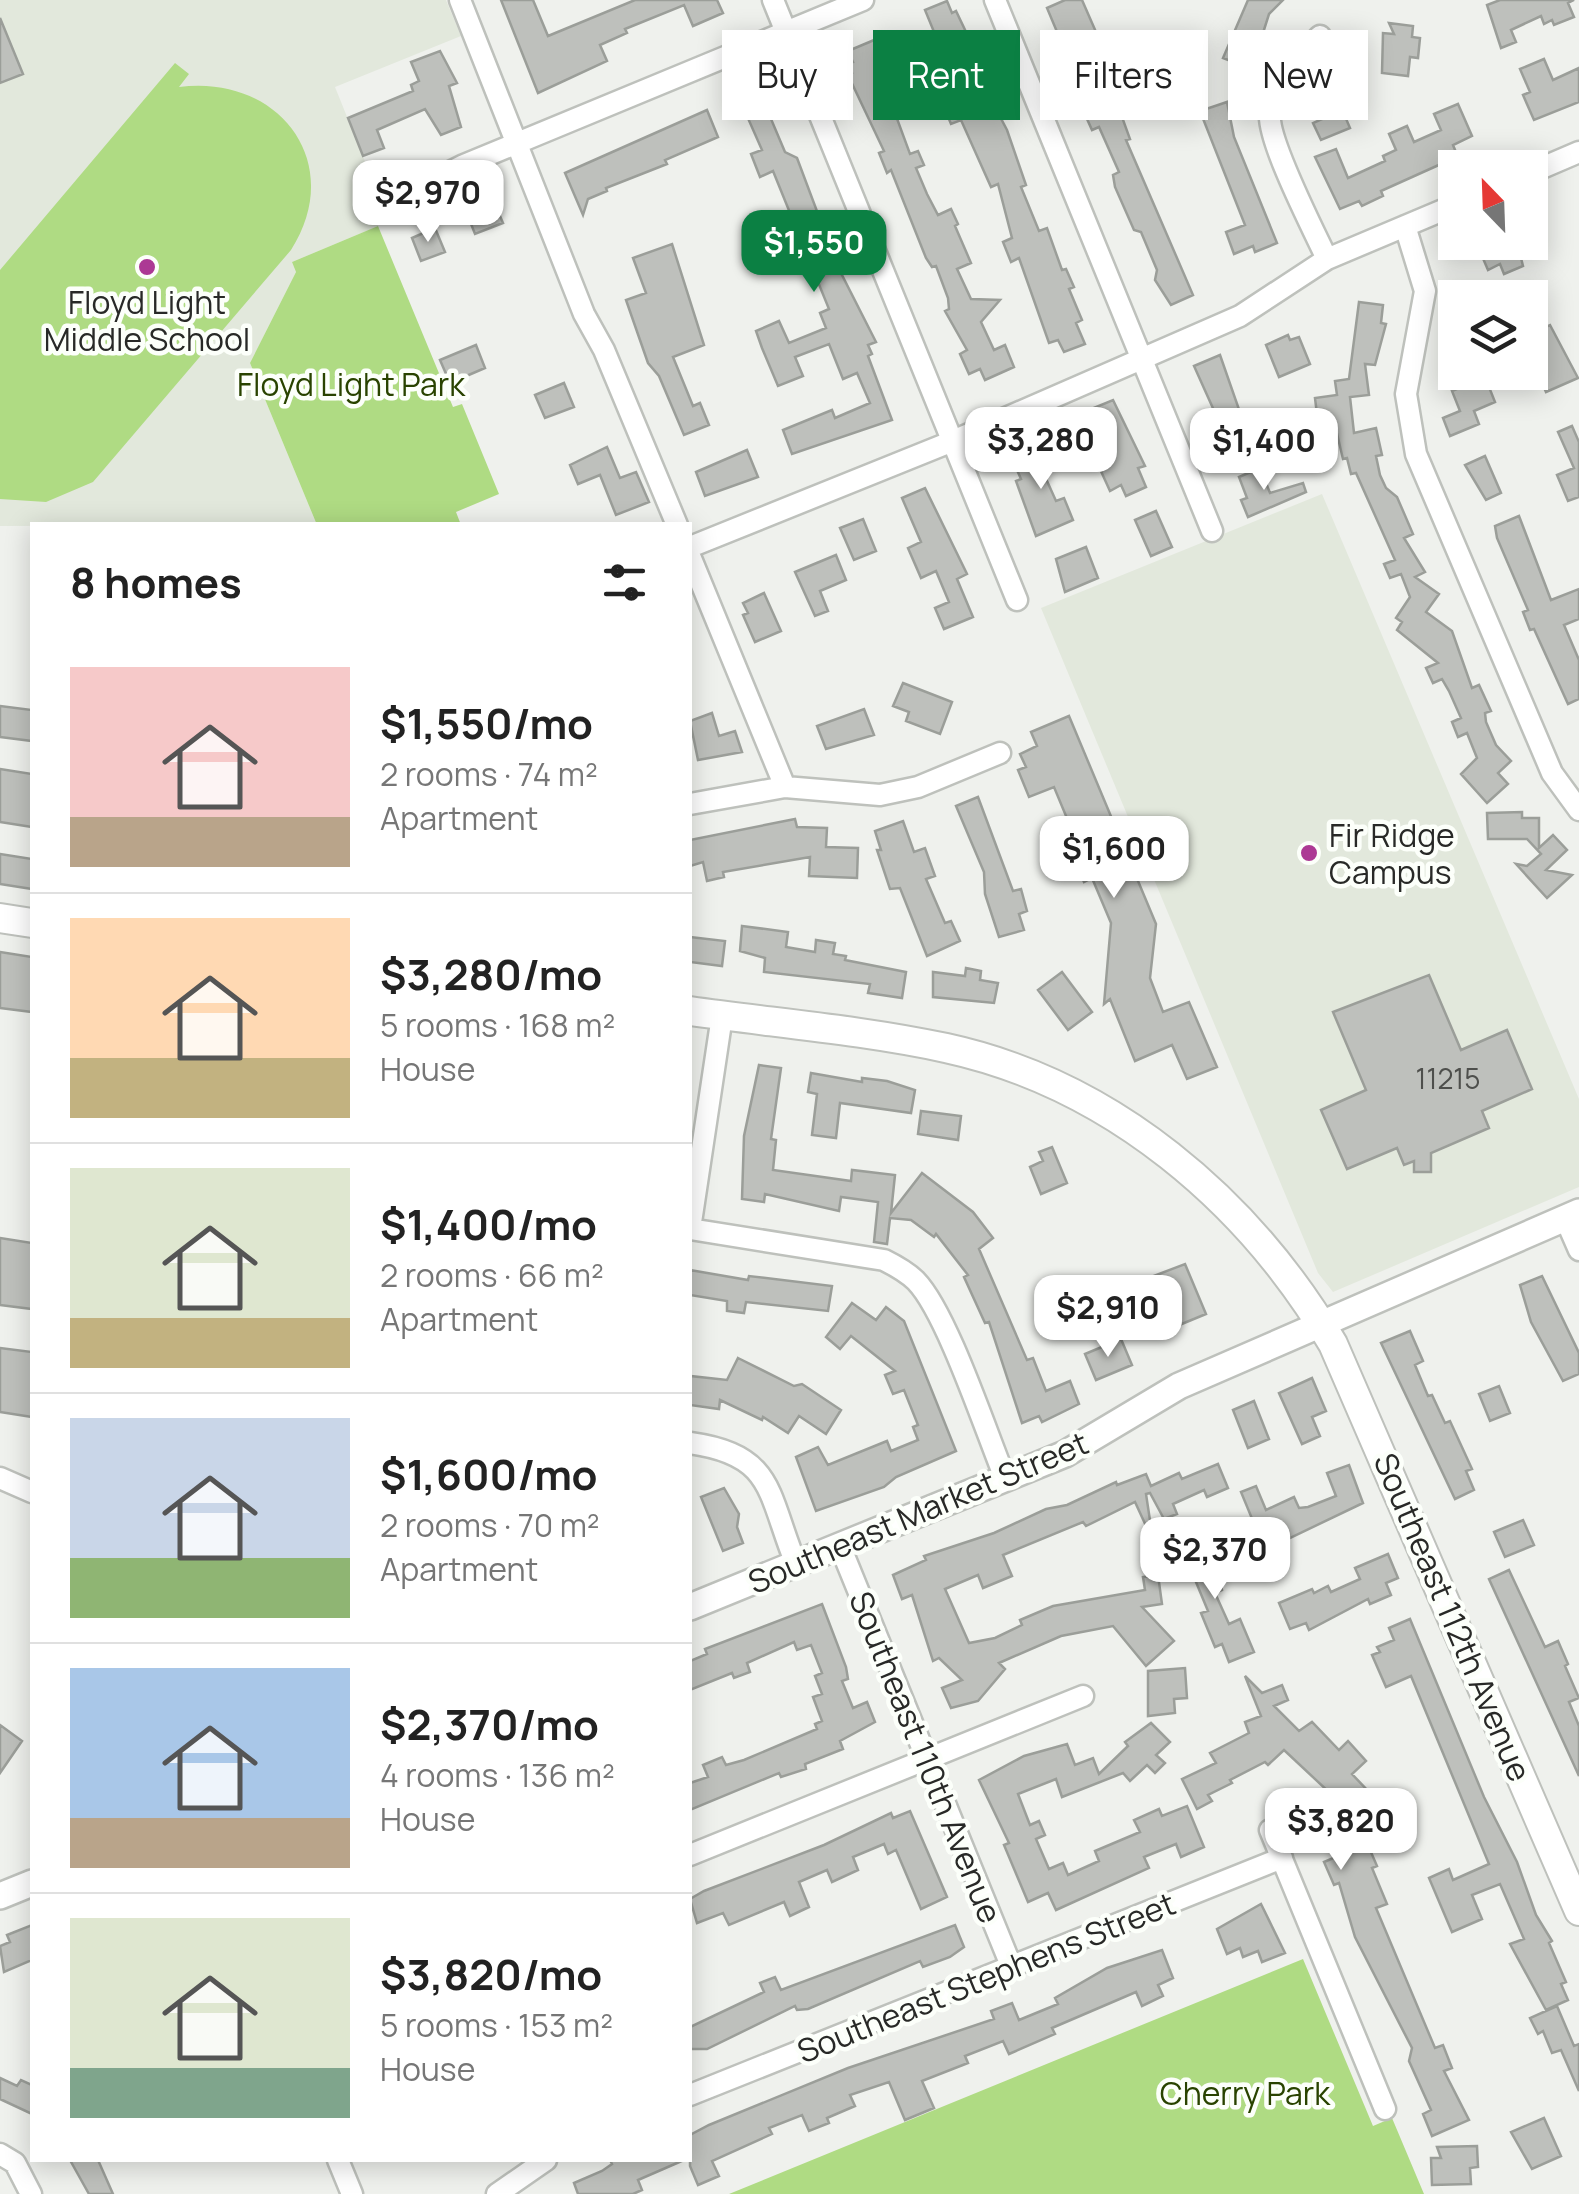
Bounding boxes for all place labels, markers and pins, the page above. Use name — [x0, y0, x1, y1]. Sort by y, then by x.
pin: $2,970 — [347, 160, 509, 245]
pin: $1,550 — [733, 210, 895, 295]
marker: Floyd Light Middle School — [136, 256, 158, 278]
place label: Floyd Light Middle School — [44, 280, 250, 361]
pin: $3,280 — [960, 407, 1122, 492]
pin: $1,400 — [1183, 408, 1345, 493]
place label: Fir Ridge Campus — [1329, 813, 1455, 894]
pin: $1,600 — [1033, 816, 1195, 901]
marker: Fir Ridge Campus — [1298, 842, 1320, 864]
pin: $2,910 — [1027, 1275, 1189, 1360]
pin: $2,370 — [1134, 1517, 1296, 1602]
pin: $3,820 — [1260, 1788, 1422, 1873]

